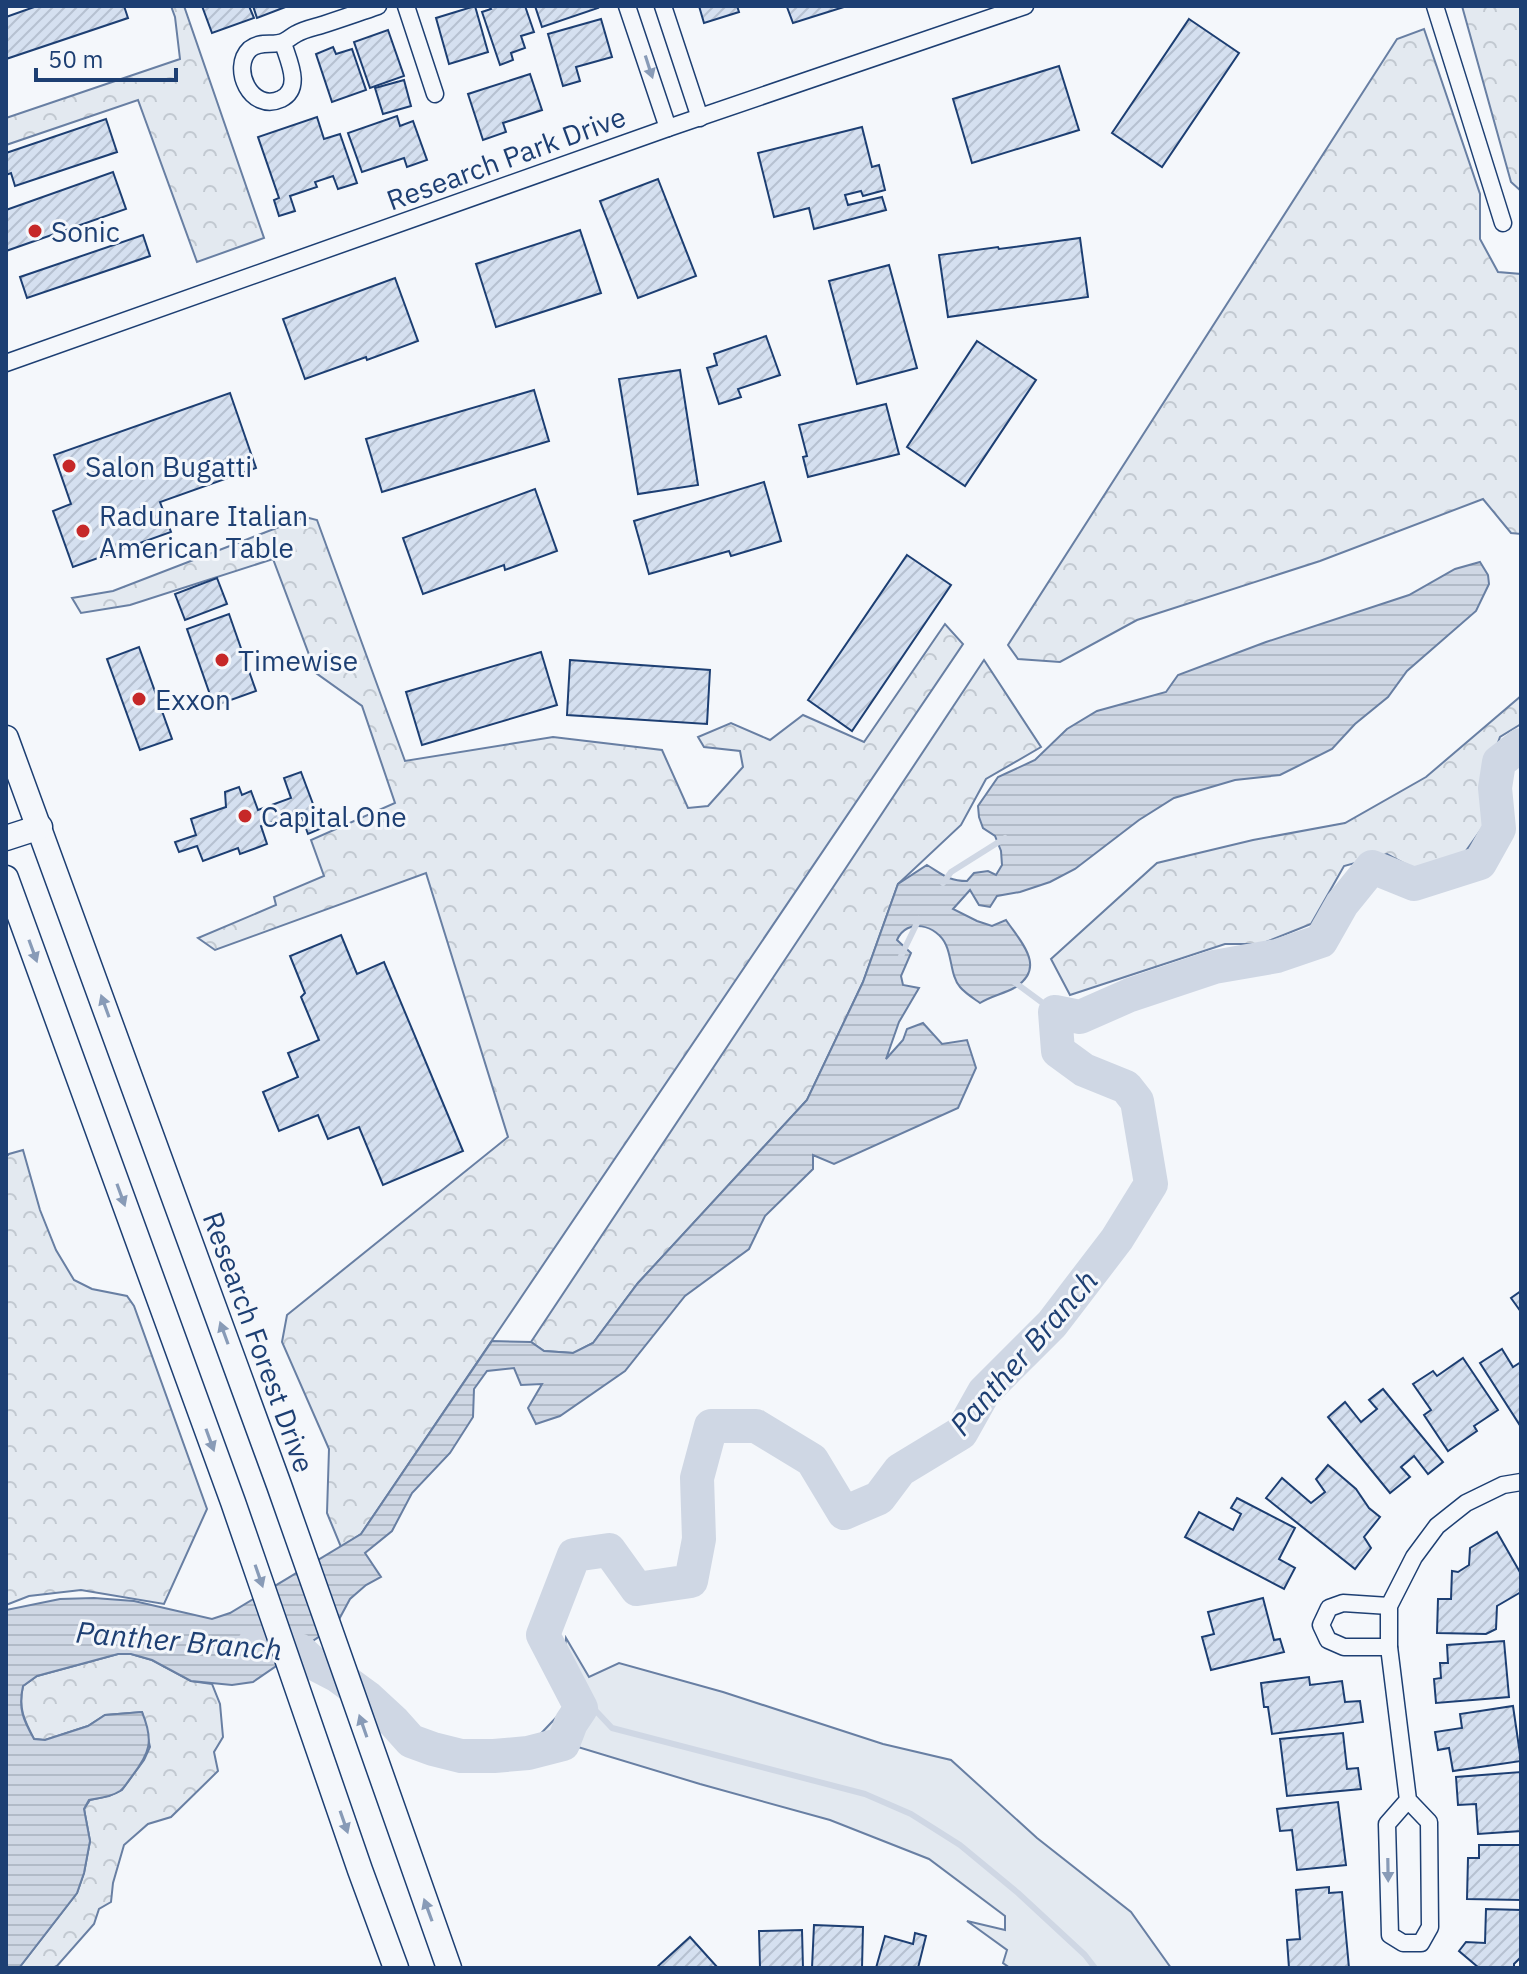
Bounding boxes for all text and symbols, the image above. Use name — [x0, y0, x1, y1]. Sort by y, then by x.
scale bar — [36, 32, 176, 82]
text: 50 m — [48, 43, 103, 75]
one-way arrow — [643, 55, 655, 79]
street label: Research Park Drive — [381, 98, 631, 218]
place label: Sonic — [51, 213, 120, 250]
marker: Sonic — [26, 222, 44, 240]
place label: Salon Bugatti — [85, 448, 252, 485]
marker: Salon Bugatti — [60, 457, 78, 475]
place label: Radunare Italian American Table — [99, 497, 308, 566]
marker: Radunare Italian American Table — [74, 522, 92, 540]
place label: Timewise — [238, 642, 358, 679]
marker: Timewise — [213, 651, 231, 669]
place label: Exxon — [155, 681, 231, 718]
marker: Exxon — [130, 690, 148, 708]
place label: Capital One — [261, 798, 407, 835]
marker: Capital One — [236, 807, 254, 825]
one-way arrow — [27, 939, 39, 963]
one-way arrow — [98, 993, 110, 1017]
one-way arrow — [116, 1183, 128, 1207]
street label: Research Forest Drive — [195, 1207, 323, 1477]
water label: Panther Branch — [940, 1261, 1106, 1443]
one-way arrow — [217, 1321, 229, 1345]
one-way arrow — [204, 1428, 217, 1452]
one-way arrow — [253, 1564, 265, 1588]
water label: Panther Branch — [74, 1612, 284, 1668]
one-way arrow — [357, 1714, 369, 1738]
one-way arrow — [338, 1810, 350, 1834]
one-way arrow — [1382, 1858, 1394, 1883]
one-way arrow — [422, 1898, 434, 1922]

